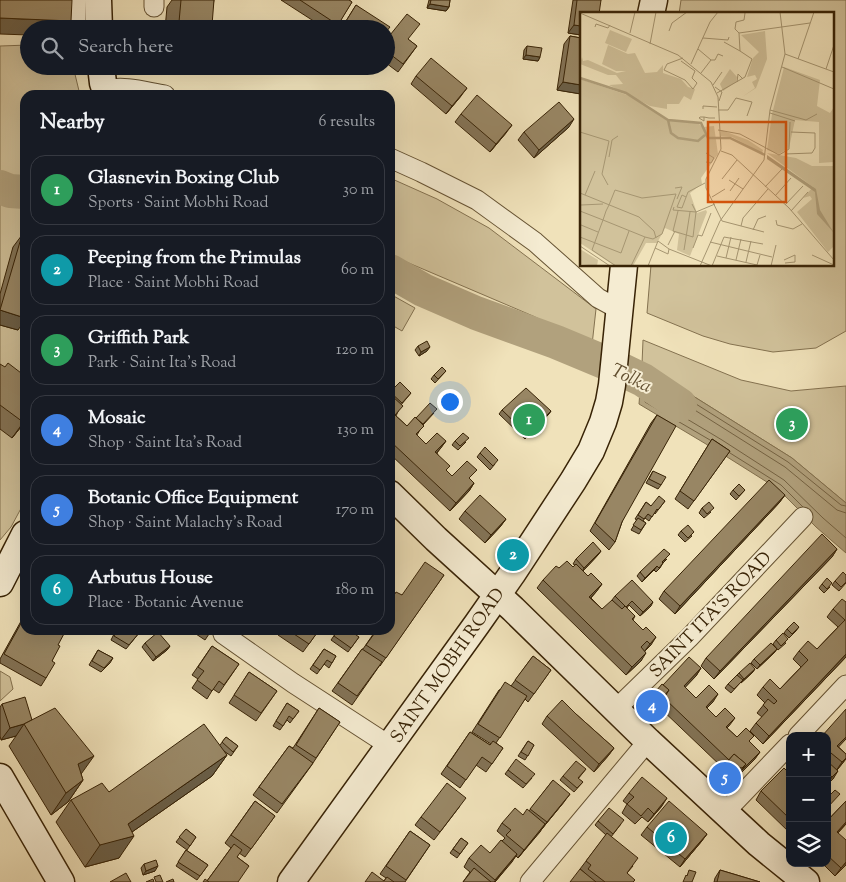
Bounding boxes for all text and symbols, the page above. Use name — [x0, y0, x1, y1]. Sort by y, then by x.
inset map — [580, 12, 834, 266]
search box — [20, 20, 395, 75]
icon: search — [38, 34, 66, 62]
text: Search here — [78, 34, 173, 61]
text: Nearby — [40, 108, 105, 138]
text: 6 results — [319, 111, 375, 134]
text: Glasnevin Boxing Club — [88, 165, 279, 192]
text: 1 — [54, 179, 60, 202]
text: 30 m — [343, 179, 374, 202]
text: Sports · Saint Mobhi Road — [88, 192, 268, 215]
text: Peeping from the Primulas — [88, 245, 301, 272]
text: 2 — [53, 259, 61, 282]
text: 60 m — [341, 259, 374, 282]
text: Place · Saint Mobhi Road — [88, 272, 259, 295]
text: Griffith Park — [88, 325, 189, 352]
text: 3 — [54, 339, 60, 362]
text: 120 m — [336, 339, 374, 362]
text: Park · Saint Ita's Road — [88, 352, 236, 375]
water label: Tolka — [606, 358, 656, 401]
your location — [437, 389, 463, 415]
pin: 1 — [513, 401, 545, 439]
text: Mosaic — [88, 405, 146, 432]
pin: 3 — [776, 405, 808, 443]
text: 4 — [53, 419, 61, 442]
text: 130 m — [337, 419, 374, 442]
text: Shop · Saint Ita's Road — [88, 432, 242, 455]
text: Botanic Office Equipment — [88, 485, 298, 512]
text: 5 — [54, 499, 60, 522]
text: 170 m — [336, 499, 374, 522]
text: Shop · Saint Malachy's Road — [88, 512, 282, 535]
pin: 2 — [497, 536, 529, 574]
street label: SAINT ITA'S ROAD — [644, 546, 779, 684]
text: Arbutus House — [88, 565, 213, 592]
text: 6 — [53, 579, 61, 602]
text: 180 m — [335, 579, 374, 602]
street label: SAINT MOBHI ROAD — [385, 583, 512, 749]
text: Place · Botanic Avenue — [88, 592, 244, 615]
pin: 4 — [636, 687, 668, 725]
map controls — [786, 732, 831, 867]
button: + — [786, 732, 831, 777]
pin: 5 — [709, 759, 741, 797]
button: − — [786, 777, 831, 822]
pin: 6 — [655, 819, 687, 857]
button: layers — [786, 822, 831, 867]

